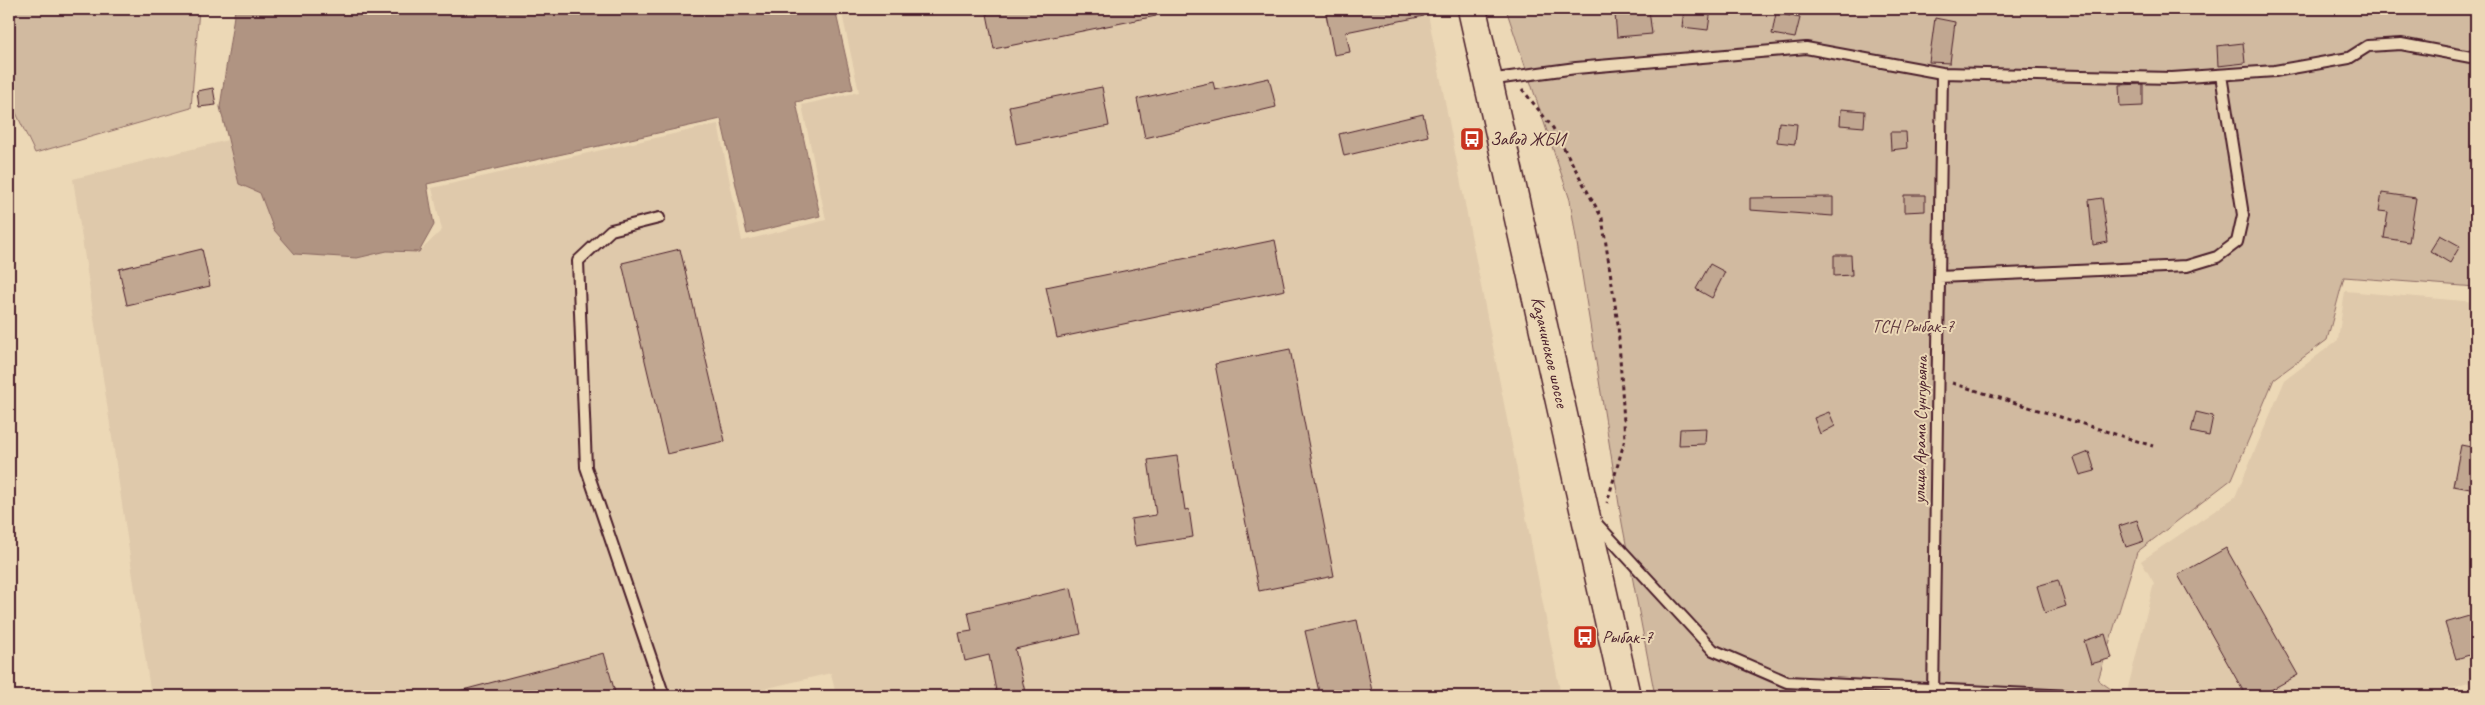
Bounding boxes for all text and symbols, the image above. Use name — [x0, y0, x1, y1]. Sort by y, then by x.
bus stop icon: Завод ЖБИ — [1459, 126, 1485, 152]
place label: Завод ЖБИ — [1490, 128, 1568, 150]
street label: Казачинское шоссе — [1526, 295, 1574, 411]
park label: ТСН Рыбак-7 — [1872, 315, 1955, 337]
street label: улица Арама Сунгурьяна — [1908, 354, 1932, 505]
bus stop icon: Рыбак-7 — [1572, 624, 1598, 650]
place label: Рыбак-7 — [1602, 626, 1654, 648]

